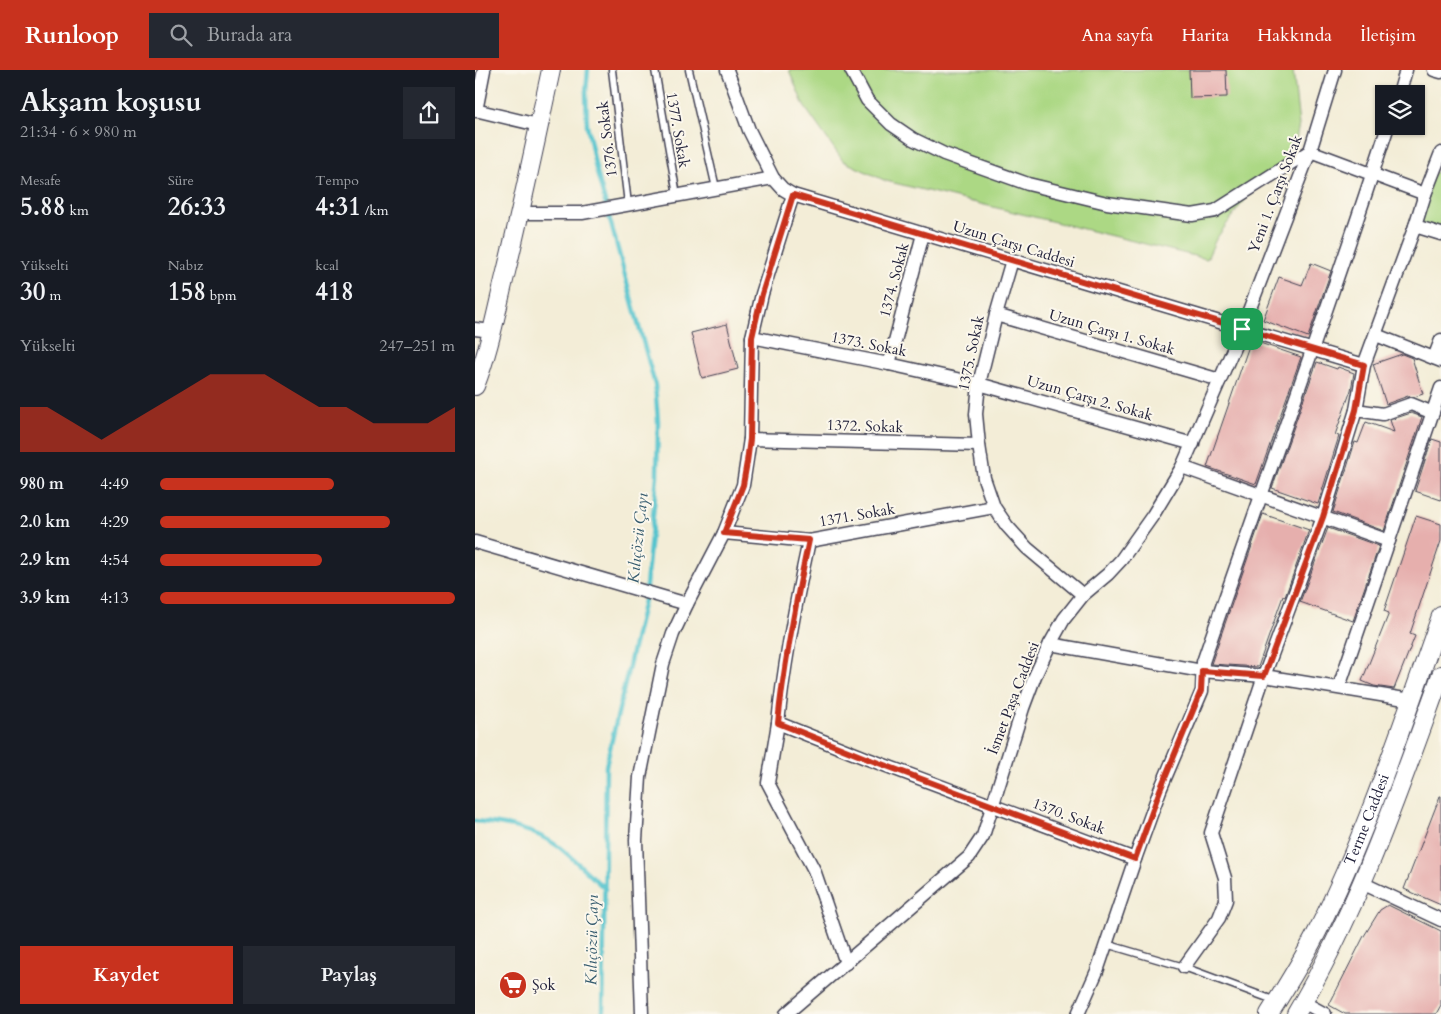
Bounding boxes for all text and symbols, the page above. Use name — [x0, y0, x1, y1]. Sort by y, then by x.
search box — [149, 13, 499, 58]
text: Runloop — [25, 19, 119, 52]
icon: search — [167, 21, 195, 49]
text: Burada ara — [207, 22, 292, 48]
text: Ana sayfa — [1081, 23, 1153, 48]
text: Harita — [1181, 23, 1229, 48]
text: Hakkında — [1257, 23, 1332, 48]
text: İletişim — [1360, 23, 1416, 48]
text: Akşam koşusu — [20, 83, 202, 121]
map controls — [1375, 85, 1425, 135]
button: layers — [1375, 85, 1425, 135]
button: share — [403, 87, 455, 139]
street label: 1377. Sokak — [661, 90, 695, 170]
street label: 1376. Sokak — [592, 100, 622, 178]
text: 21:34 · 6 × 980 m — [20, 121, 137, 143]
street label: Yeni 1. Çarşı Sokak — [1243, 132, 1307, 256]
text: Mesafe — [20, 171, 61, 190]
text: Süre — [168, 171, 194, 190]
text: Tempo — [315, 171, 359, 190]
text: 5.88 — [20, 190, 66, 224]
text: 26:33 — [168, 190, 226, 224]
text: 4:31 — [315, 190, 361, 224]
text: km — [66, 201, 89, 220]
text: /km — [361, 201, 389, 220]
street label: Uzun Çarşı Caddesi — [951, 216, 1077, 272]
street label: 1374. Sokak — [874, 240, 914, 320]
text: Yükselti — [20, 256, 69, 275]
text: Nabız — [168, 256, 203, 275]
text: kcal — [315, 256, 339, 275]
text: 30 — [20, 275, 46, 309]
text: 158 — [168, 275, 206, 309]
text: 418 — [315, 275, 354, 309]
text: m — [46, 286, 61, 305]
text: bpm — [206, 286, 237, 305]
street label: Uzun Çarşı 1. Sokak — [1047, 304, 1177, 360]
pin — [1221, 308, 1263, 350]
street label: 1375. Sokak — [953, 313, 989, 393]
icon: arrive — [1228, 315, 1256, 343]
street label: 1373. Sokak — [829, 327, 909, 361]
text: Yükselti — [20, 335, 76, 357]
text: 247–251 m — [379, 335, 455, 357]
street label: Uzun Çarşı 2. Sokak — [1025, 370, 1155, 426]
street label: 1372. Sokak — [826, 415, 904, 437]
text: 980 m — [20, 473, 64, 495]
text: 4:49 — [100, 473, 129, 495]
water label: Kılıçözü Çayı — [622, 491, 654, 584]
street label: 1371. Sokak — [817, 498, 897, 532]
text: 2.0 km — [20, 511, 70, 533]
text: 4:29 — [100, 511, 129, 533]
text: 2.9 km — [20, 549, 70, 571]
text: 4:54 — [100, 549, 129, 571]
text: 3.9 km — [20, 587, 70, 609]
text: 4:13 — [100, 587, 129, 609]
street label: İsmet Paşa Caddesi — [982, 639, 1044, 757]
street label: Terme Caddesi — [1339, 771, 1394, 868]
street label: 1370. Sokak — [1030, 793, 1108, 839]
water label: Kılıçözü Çayı — [580, 894, 604, 986]
button: Kaydet — [20, 946, 233, 1004]
button: Paylaş — [243, 946, 455, 1004]
supermarket icon: Şok — [498, 970, 528, 1000]
place label: Şok — [532, 975, 556, 995]

